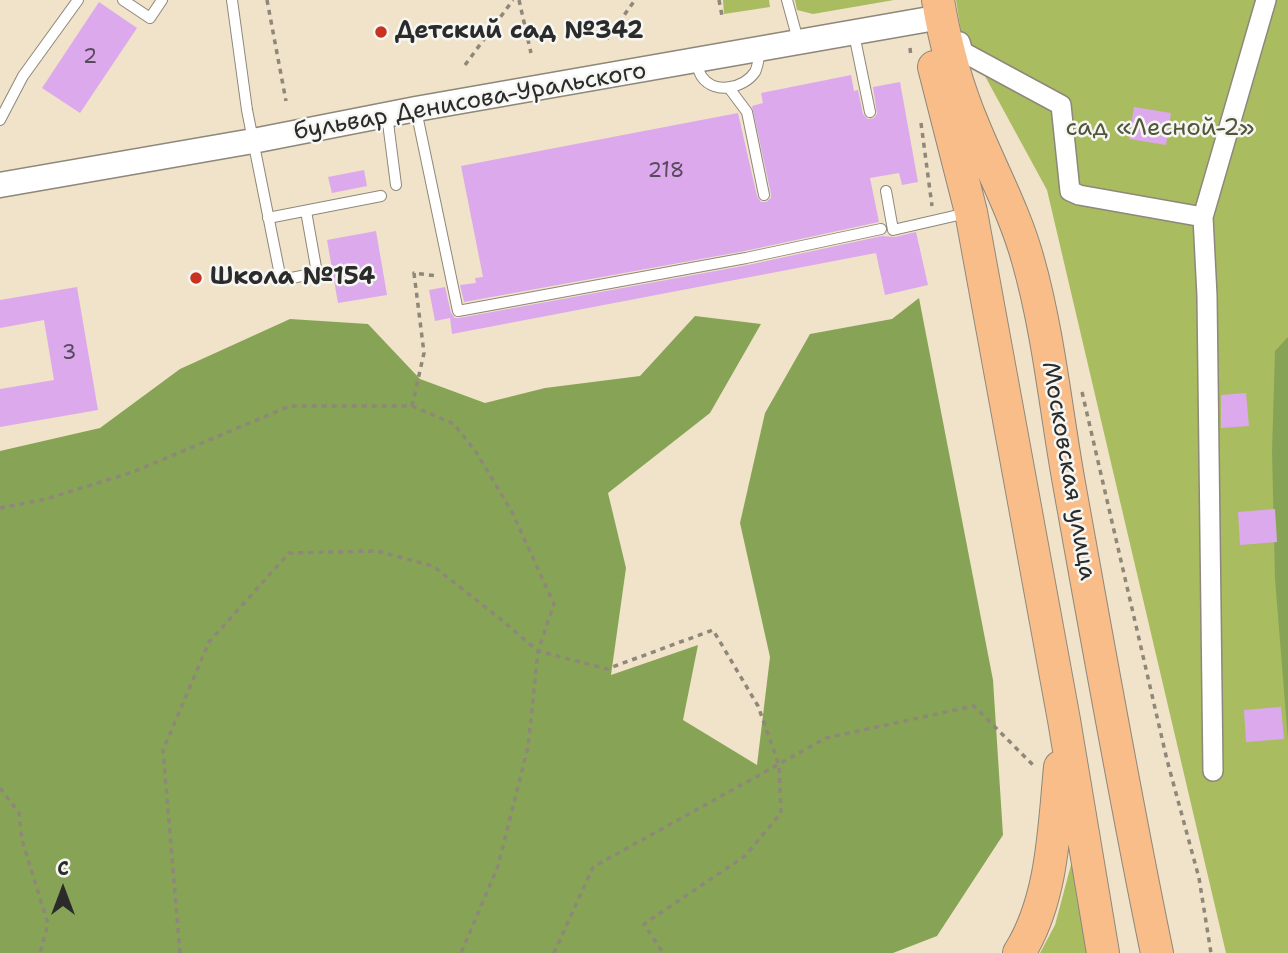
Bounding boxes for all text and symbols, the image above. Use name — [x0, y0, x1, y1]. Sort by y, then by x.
place label: Детский сад №342 — [395, 18, 644, 46]
marker: Детский сад №342 — [373, 24, 389, 40]
house number: 2 — [83, 45, 97, 71]
street label: бульвар Денисова-Уральского — [291, 57, 649, 147]
park label: сад «Лесной-2» — [1066, 115, 1254, 143]
house number: 218 — [648, 159, 684, 185]
place label: Школа №154 — [210, 264, 375, 292]
marker: Школа №154 — [188, 270, 204, 286]
house number: 3 — [62, 341, 76, 367]
street label: Московская улица — [1035, 359, 1101, 583]
north arrow — [28, 855, 98, 925]
text: С — [57, 856, 69, 881]

